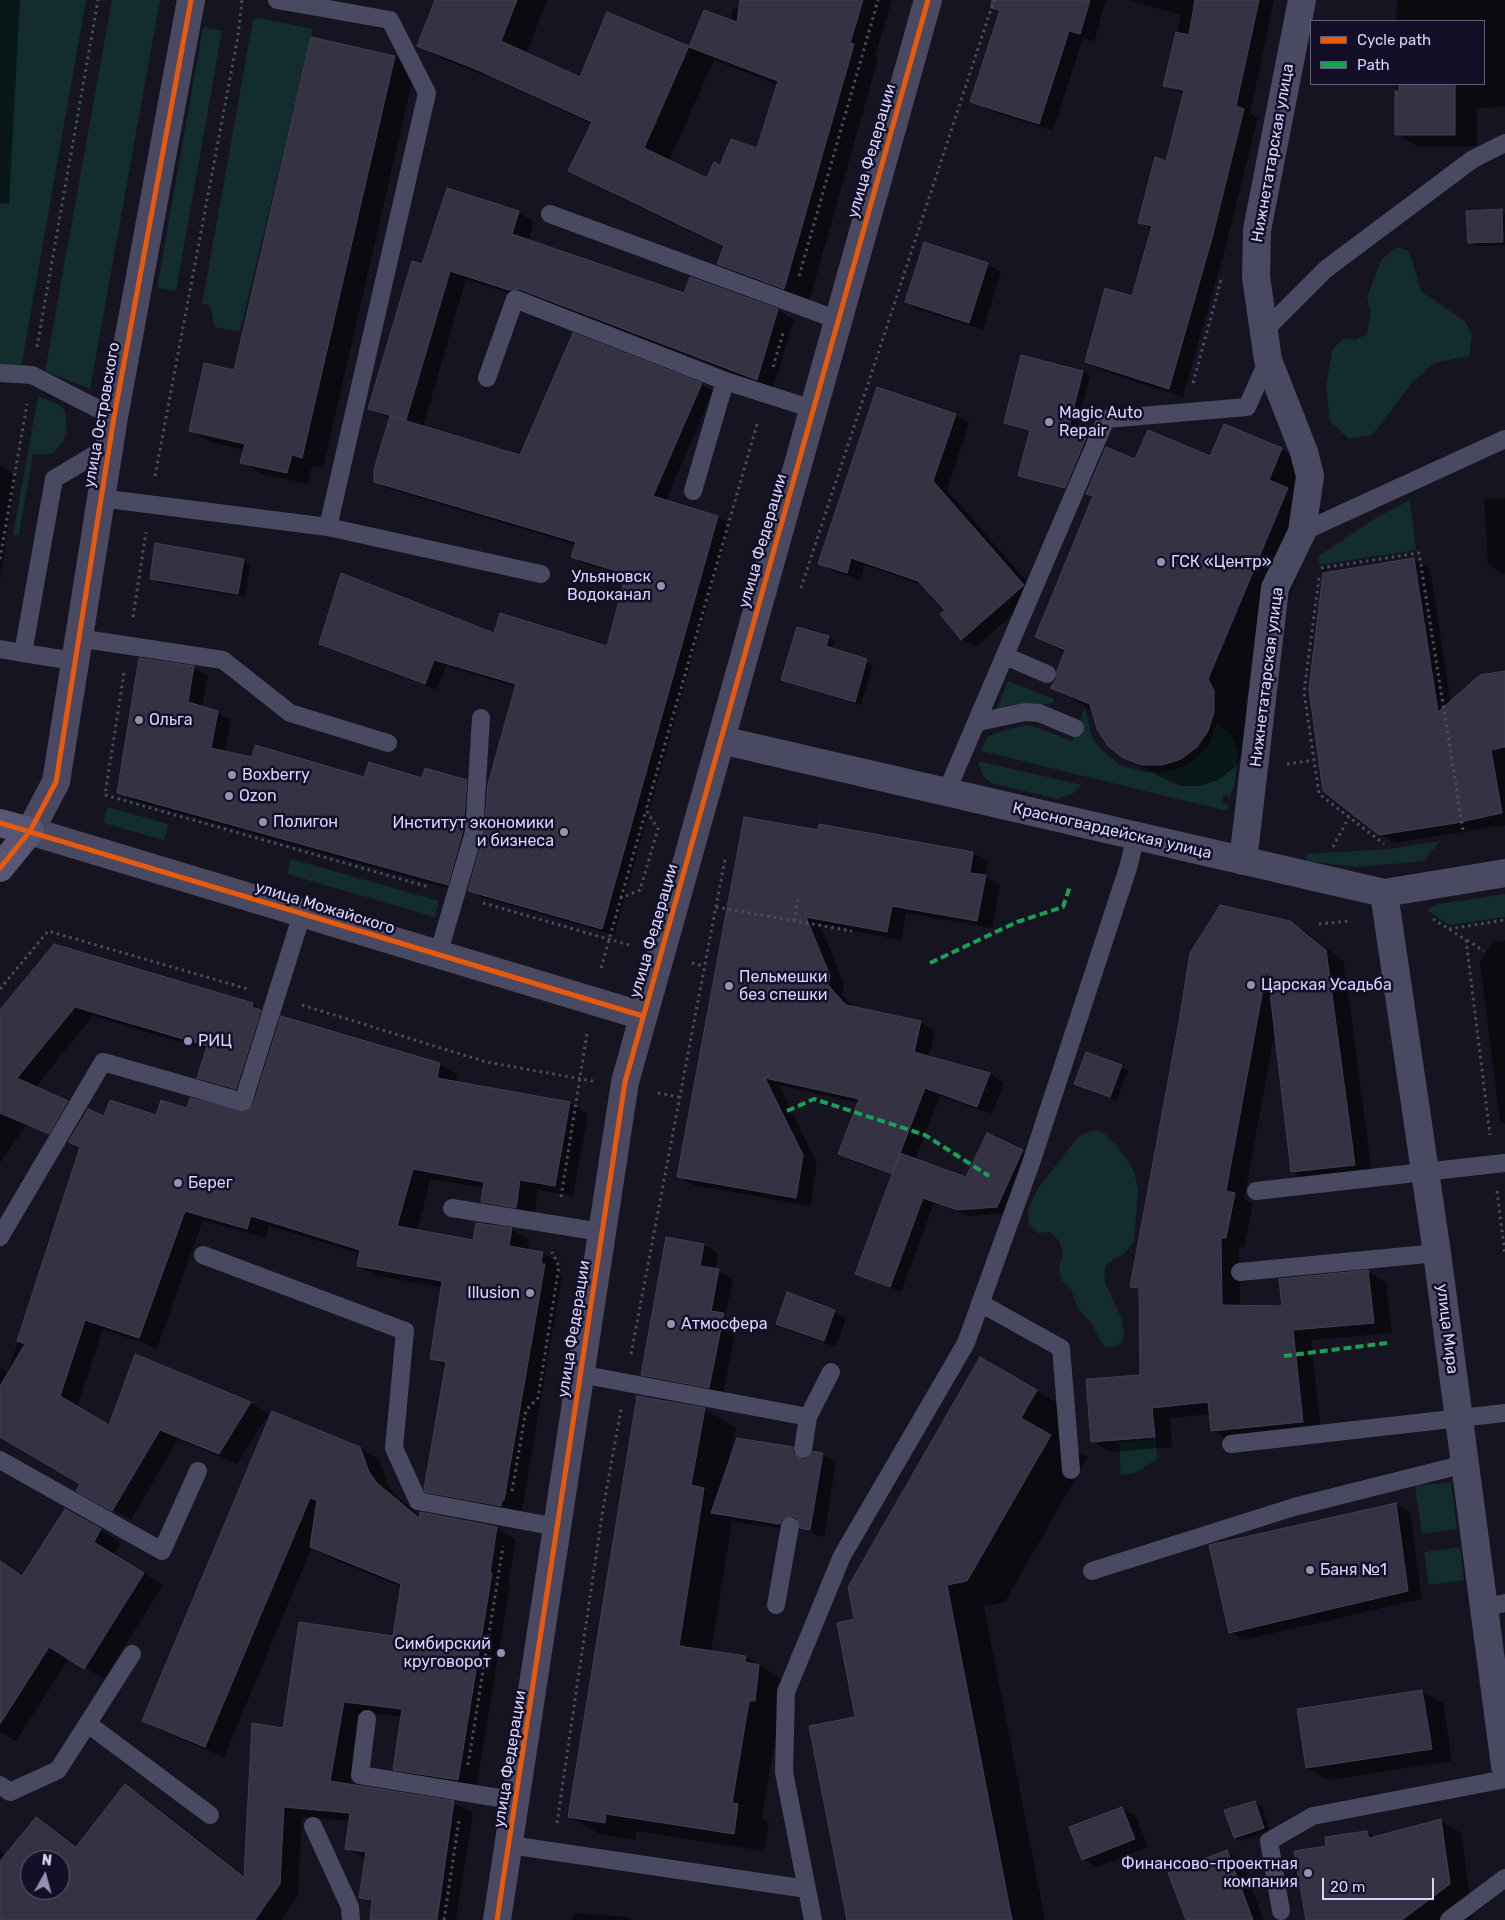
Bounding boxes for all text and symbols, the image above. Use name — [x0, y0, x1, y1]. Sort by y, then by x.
legend — [1310, 20, 1485, 85]
text: Cycle path — [1357, 31, 1431, 49]
text: Path — [1357, 56, 1390, 74]
street label: Нижнетатарская улица — [1248, 62, 1298, 244]
street label: улица Федерации — [844, 82, 900, 220]
street label: улица Островского — [80, 341, 124, 489]
place label: Magic Auto Repair — [1059, 403, 1142, 441]
marker: Magic Auto Repair — [1043, 416, 1055, 428]
street label: улица Федерации — [735, 472, 791, 610]
place label: ГСК «Центр» — [1171, 552, 1272, 572]
marker: ГСК «Центр» — [1155, 556, 1167, 568]
place label: Ульяновск Водоканал — [567, 567, 651, 605]
marker: Ульяновск Водоканал — [655, 580, 667, 592]
street label: Нижнетатарская улица — [1246, 586, 1288, 768]
place label: Ольга — [149, 710, 193, 730]
marker: Ольга — [133, 714, 145, 726]
place label: Boxberry — [242, 765, 310, 785]
marker: Boxberry — [226, 769, 238, 781]
place label: Ozon — [239, 786, 277, 806]
marker: Ozon — [223, 790, 235, 802]
street label: Красногвардейская улица — [1011, 799, 1213, 863]
place label: Полигон — [273, 812, 338, 832]
place label: Институт экономики и бизнеса — [392, 813, 554, 851]
marker: Полигон — [257, 816, 269, 828]
marker: Институт экономики и бизнеса — [558, 826, 570, 838]
street label: улица Федерации — [626, 862, 682, 1000]
street label: улица Можайского — [253, 878, 397, 938]
place label: Пельмешки без спешки — [739, 967, 828, 1005]
place label: Царская Усадьба — [1261, 975, 1392, 995]
marker: Царская Усадьба — [1245, 979, 1257, 991]
marker: Пельмешки без спешки — [723, 980, 735, 992]
place label: РИЦ — [198, 1031, 232, 1051]
marker: РИЦ — [182, 1035, 194, 1047]
place label: Берег — [188, 1173, 233, 1193]
marker: Берег — [172, 1177, 184, 1189]
street label: улица Федерации — [554, 1259, 594, 1399]
place label: Illusion — [467, 1283, 520, 1303]
street label: улица Мира — [1432, 1283, 1462, 1375]
marker: Illusion — [524, 1287, 536, 1299]
place label: Атмосфера — [681, 1314, 768, 1334]
marker: Атмосфера — [665, 1318, 677, 1330]
place label: Баня №1 — [1320, 1560, 1387, 1580]
marker: Баня №1 — [1304, 1564, 1316, 1576]
place label: Симбирский круговорот — [394, 1634, 491, 1672]
marker: Симбирский круговорот — [495, 1647, 507, 1659]
street label: улица Федерации — [490, 1689, 530, 1829]
north arrow — [20, 1850, 70, 1900]
text: N — [41, 1852, 53, 1870]
place label: Финансово-проектная компания — [1121, 1854, 1298, 1892]
marker: Финансово-проектная компания — [1302, 1867, 1314, 1879]
scale bar — [1325, 1868, 1438, 1900]
text: 20 m — [1330, 1878, 1365, 1896]

